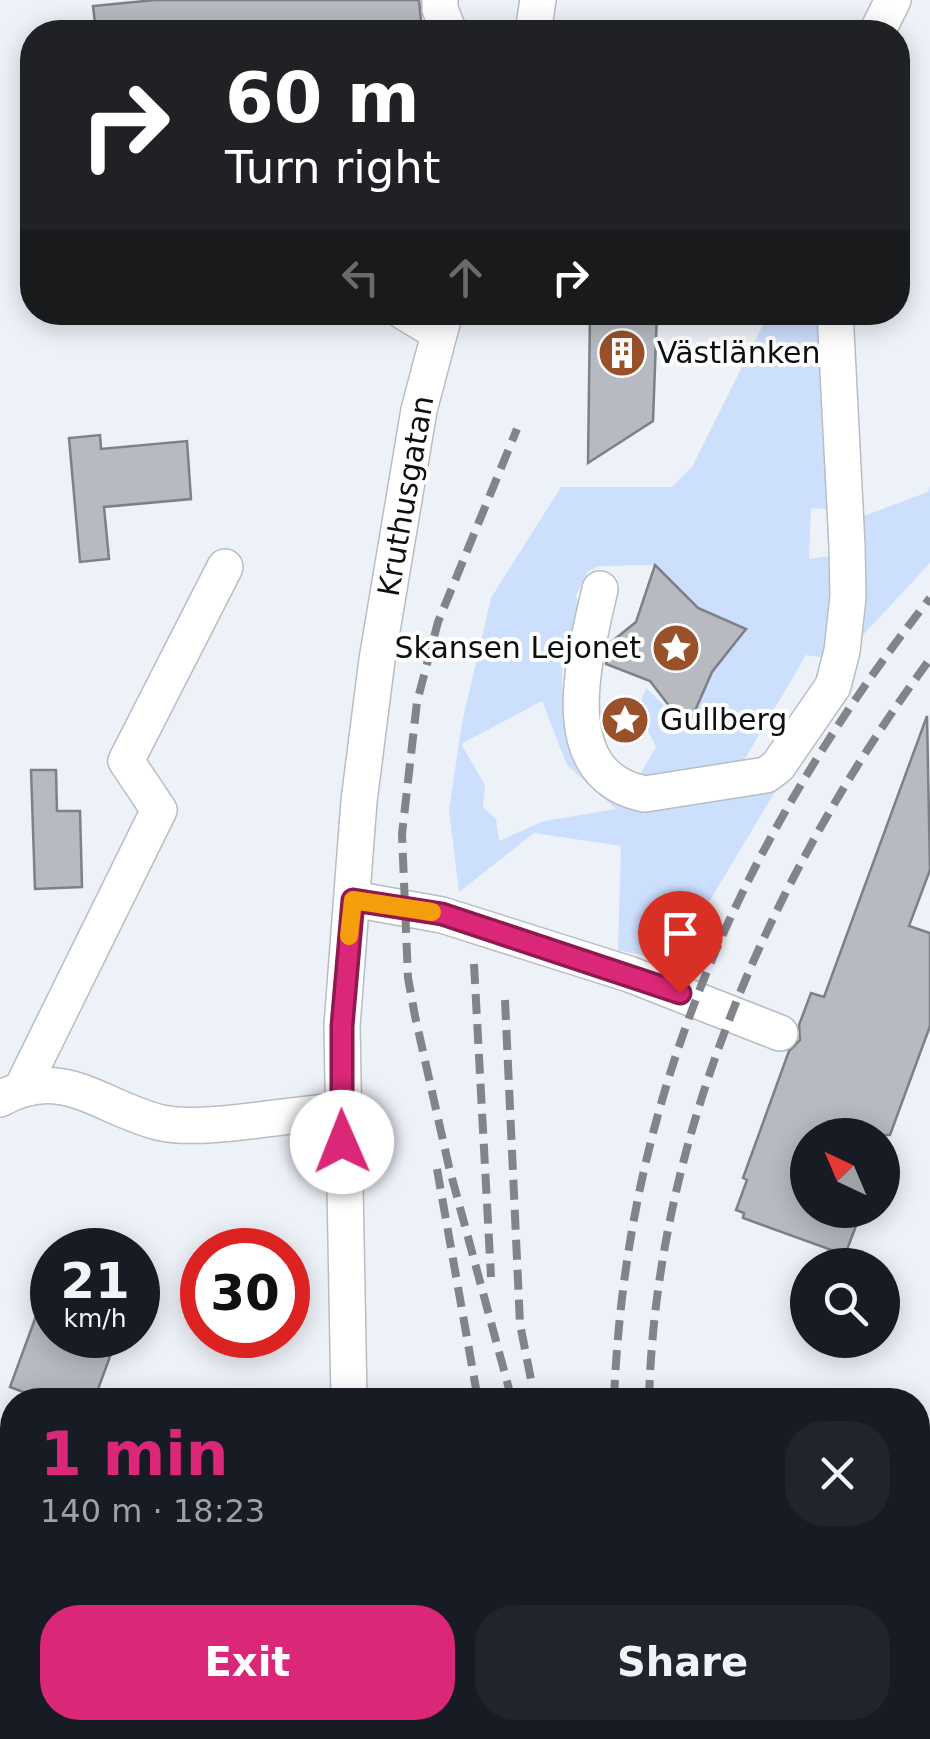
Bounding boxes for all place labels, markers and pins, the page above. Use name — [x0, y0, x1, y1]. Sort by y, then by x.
building icon: Västlänken — [596, 327, 648, 379]
place label: Västlänken — [657, 335, 820, 370]
place icon: Skansen Lejonet — [650, 622, 702, 674]
place label: Skansen Lejonet — [395, 630, 641, 665]
place icon: Gullberg — [599, 694, 651, 746]
place label: Gullberg — [660, 702, 787, 737]
pin — [638, 891, 723, 994]

